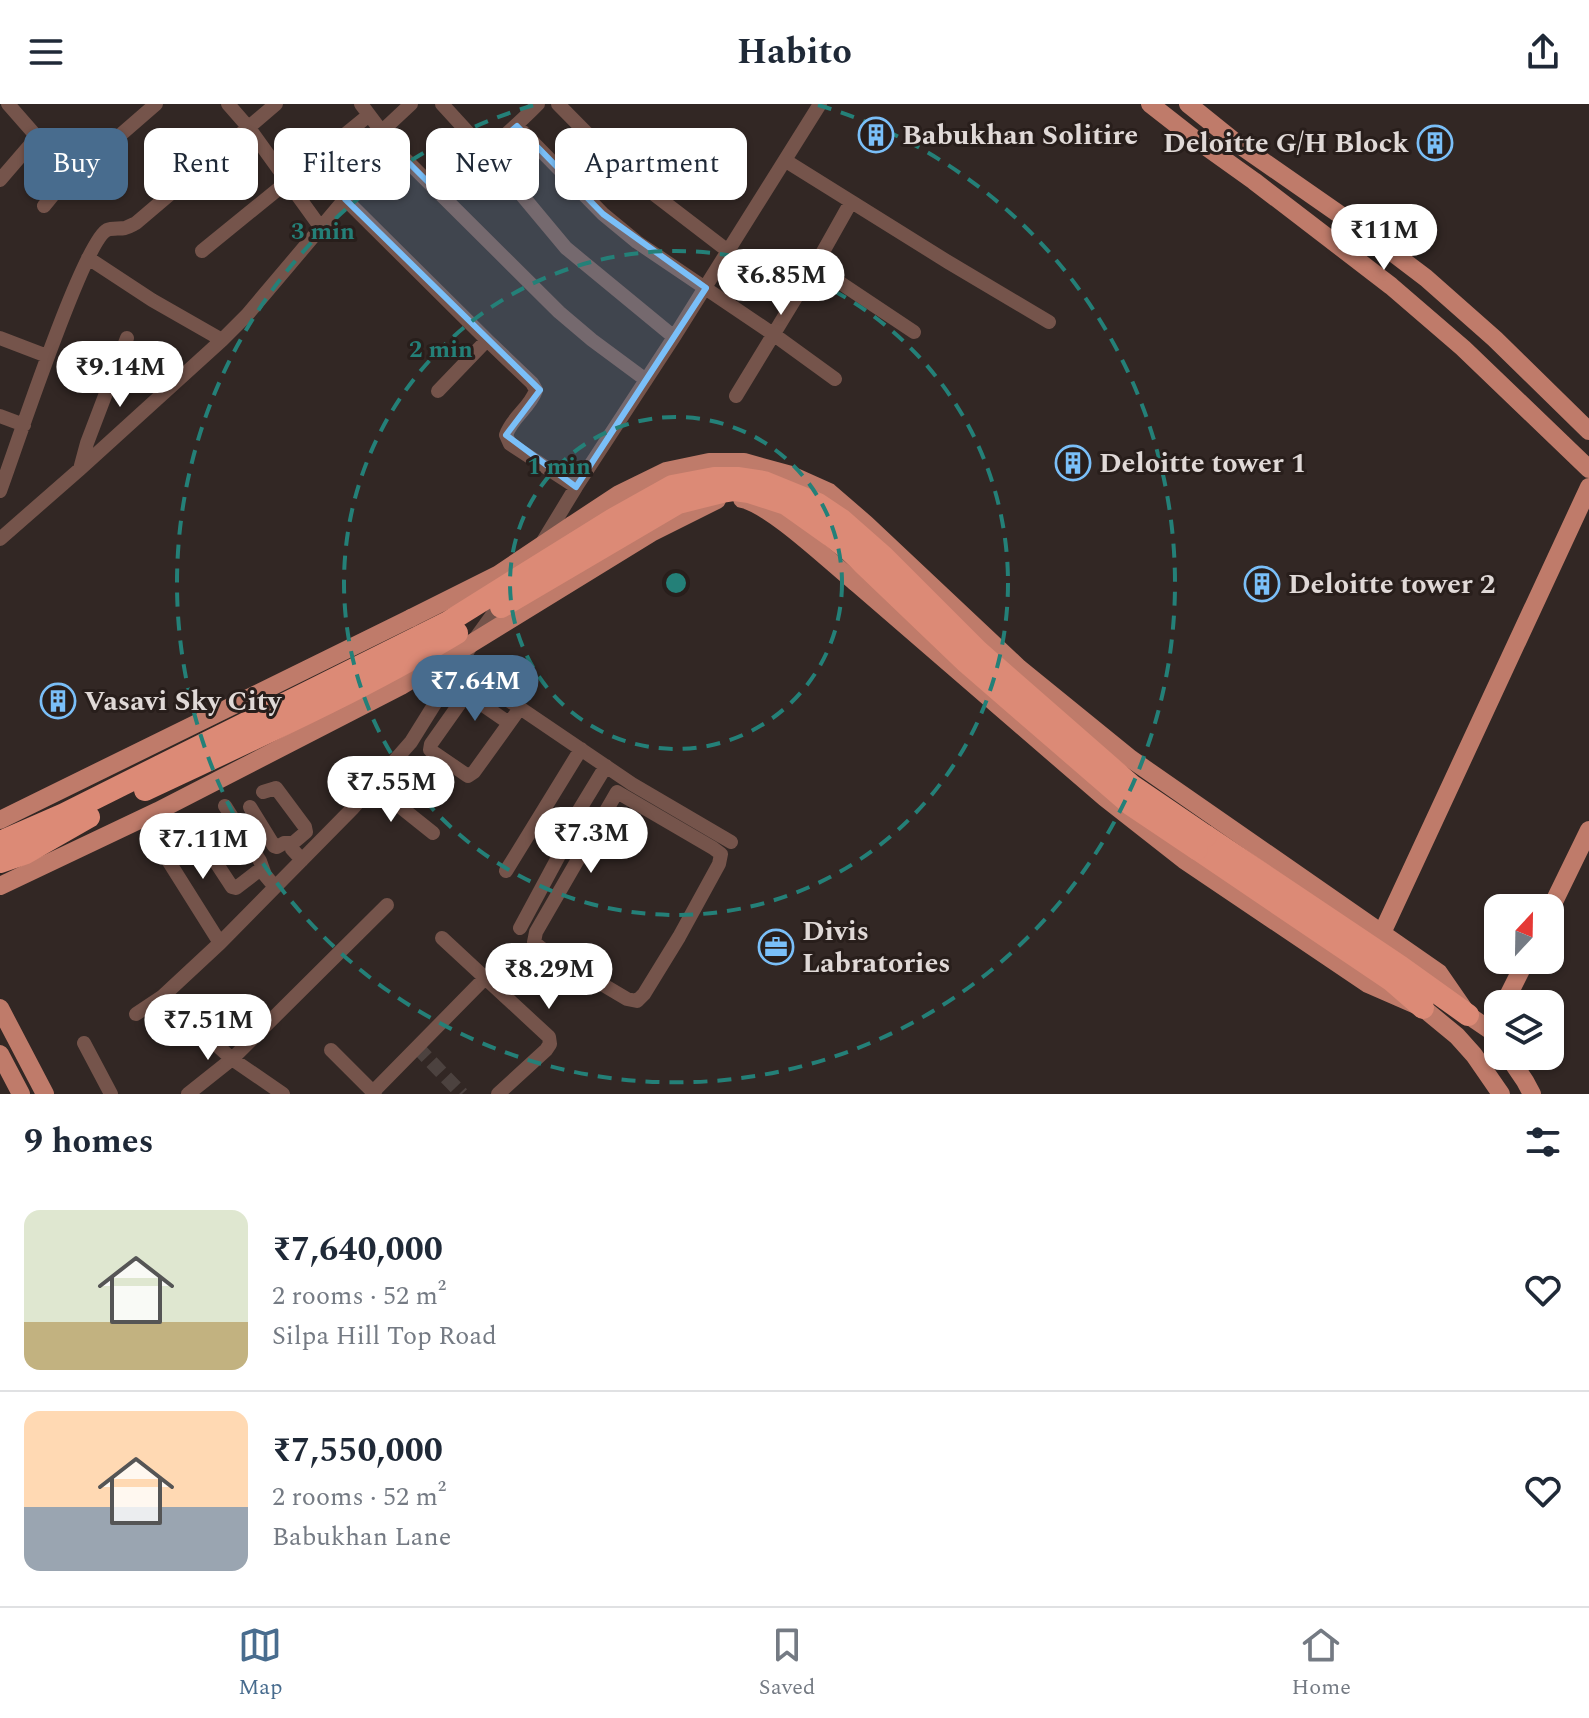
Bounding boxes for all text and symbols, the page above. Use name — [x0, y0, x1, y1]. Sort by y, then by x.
text: Habito — [737, 25, 852, 80]
icon: menu — [24, 30, 68, 74]
icon: share — [1521, 30, 1565, 74]
place label: Babukhan Solitire — [902, 114, 1138, 157]
building icon: Babukhan Solitire — [857, 116, 895, 154]
place label: Deloitte G/H Block — [1163, 122, 1409, 165]
building icon: Deloitte G/H Block — [1416, 124, 1454, 162]
chip: Buy — [24, 128, 128, 200]
chip: Rent — [144, 128, 258, 200]
chip: Filters — [274, 128, 410, 200]
chip: New — [426, 128, 539, 200]
chip: Apartment — [555, 128, 747, 200]
pin: ₹11M — [1337, 204, 1431, 272]
text: ₹11M — [1349, 210, 1419, 250]
text: 3 min — [291, 214, 355, 250]
pin: ₹6.85M — [716, 249, 846, 317]
text: ₹6.85M — [735, 255, 827, 295]
text: 2 min — [409, 332, 473, 368]
pin: ₹9.14M — [55, 341, 185, 409]
text: ₹9.14M — [74, 347, 166, 387]
place label: Deloitte tower 1 — [1099, 442, 1306, 485]
building icon: Deloitte tower 1 — [1054, 444, 1092, 482]
text: 1 min — [527, 449, 591, 485]
place label: Deloitte tower 2 — [1288, 563, 1495, 606]
building icon: Deloitte tower 2 — [1243, 565, 1281, 603]
centre of rings — [662, 569, 690, 597]
pin: ₹7.64M — [410, 655, 540, 723]
text: ₹7.64M — [429, 661, 521, 701]
place label: Vasavi Sky City — [84, 680, 283, 723]
building icon: Vasavi Sky City — [39, 682, 77, 720]
pin: ₹7.55M — [326, 756, 456, 824]
text: ₹7.55M — [345, 762, 437, 802]
pin: ₹7.3M — [535, 807, 647, 875]
pin: ₹7.11M — [138, 813, 268, 881]
text: ₹7.3M — [553, 813, 629, 853]
text: ₹7.11M — [157, 819, 249, 859]
north arrow — [1484, 894, 1564, 974]
map controls — [1484, 894, 1564, 1070]
place label: Divis Labratories — [802, 910, 951, 985]
office icon: Divis Labratories — [757, 928, 795, 966]
pin: ₹8.29M — [484, 943, 614, 1011]
text: ₹8.29M — [503, 949, 595, 989]
button: layers — [1484, 990, 1564, 1070]
pin: ₹7.51M — [143, 994, 273, 1062]
text: ₹7.51M — [162, 1000, 254, 1040]
text: 9 homes — [24, 1116, 154, 1168]
icon: filters — [1521, 1120, 1565, 1164]
text: ₹7,640,000 — [272, 1224, 443, 1276]
icon: home — [88, 1242, 184, 1338]
icon: heart — [1521, 1268, 1565, 1312]
text: 2 rooms · 52 m² — [272, 1276, 446, 1316]
text: Silpa Hill Top Road — [272, 1316, 497, 1356]
text: ₹7,550,000 — [272, 1425, 443, 1477]
icon: home — [88, 1443, 184, 1539]
icon: heart — [1521, 1469, 1565, 1513]
text: 2 rooms · 52 m² — [272, 1477, 446, 1517]
text: Babukhan Lane — [272, 1517, 451, 1557]
tab: Map — [238, 1623, 283, 1704]
tab: Saved — [759, 1623, 815, 1704]
tab: Home — [1292, 1623, 1351, 1704]

